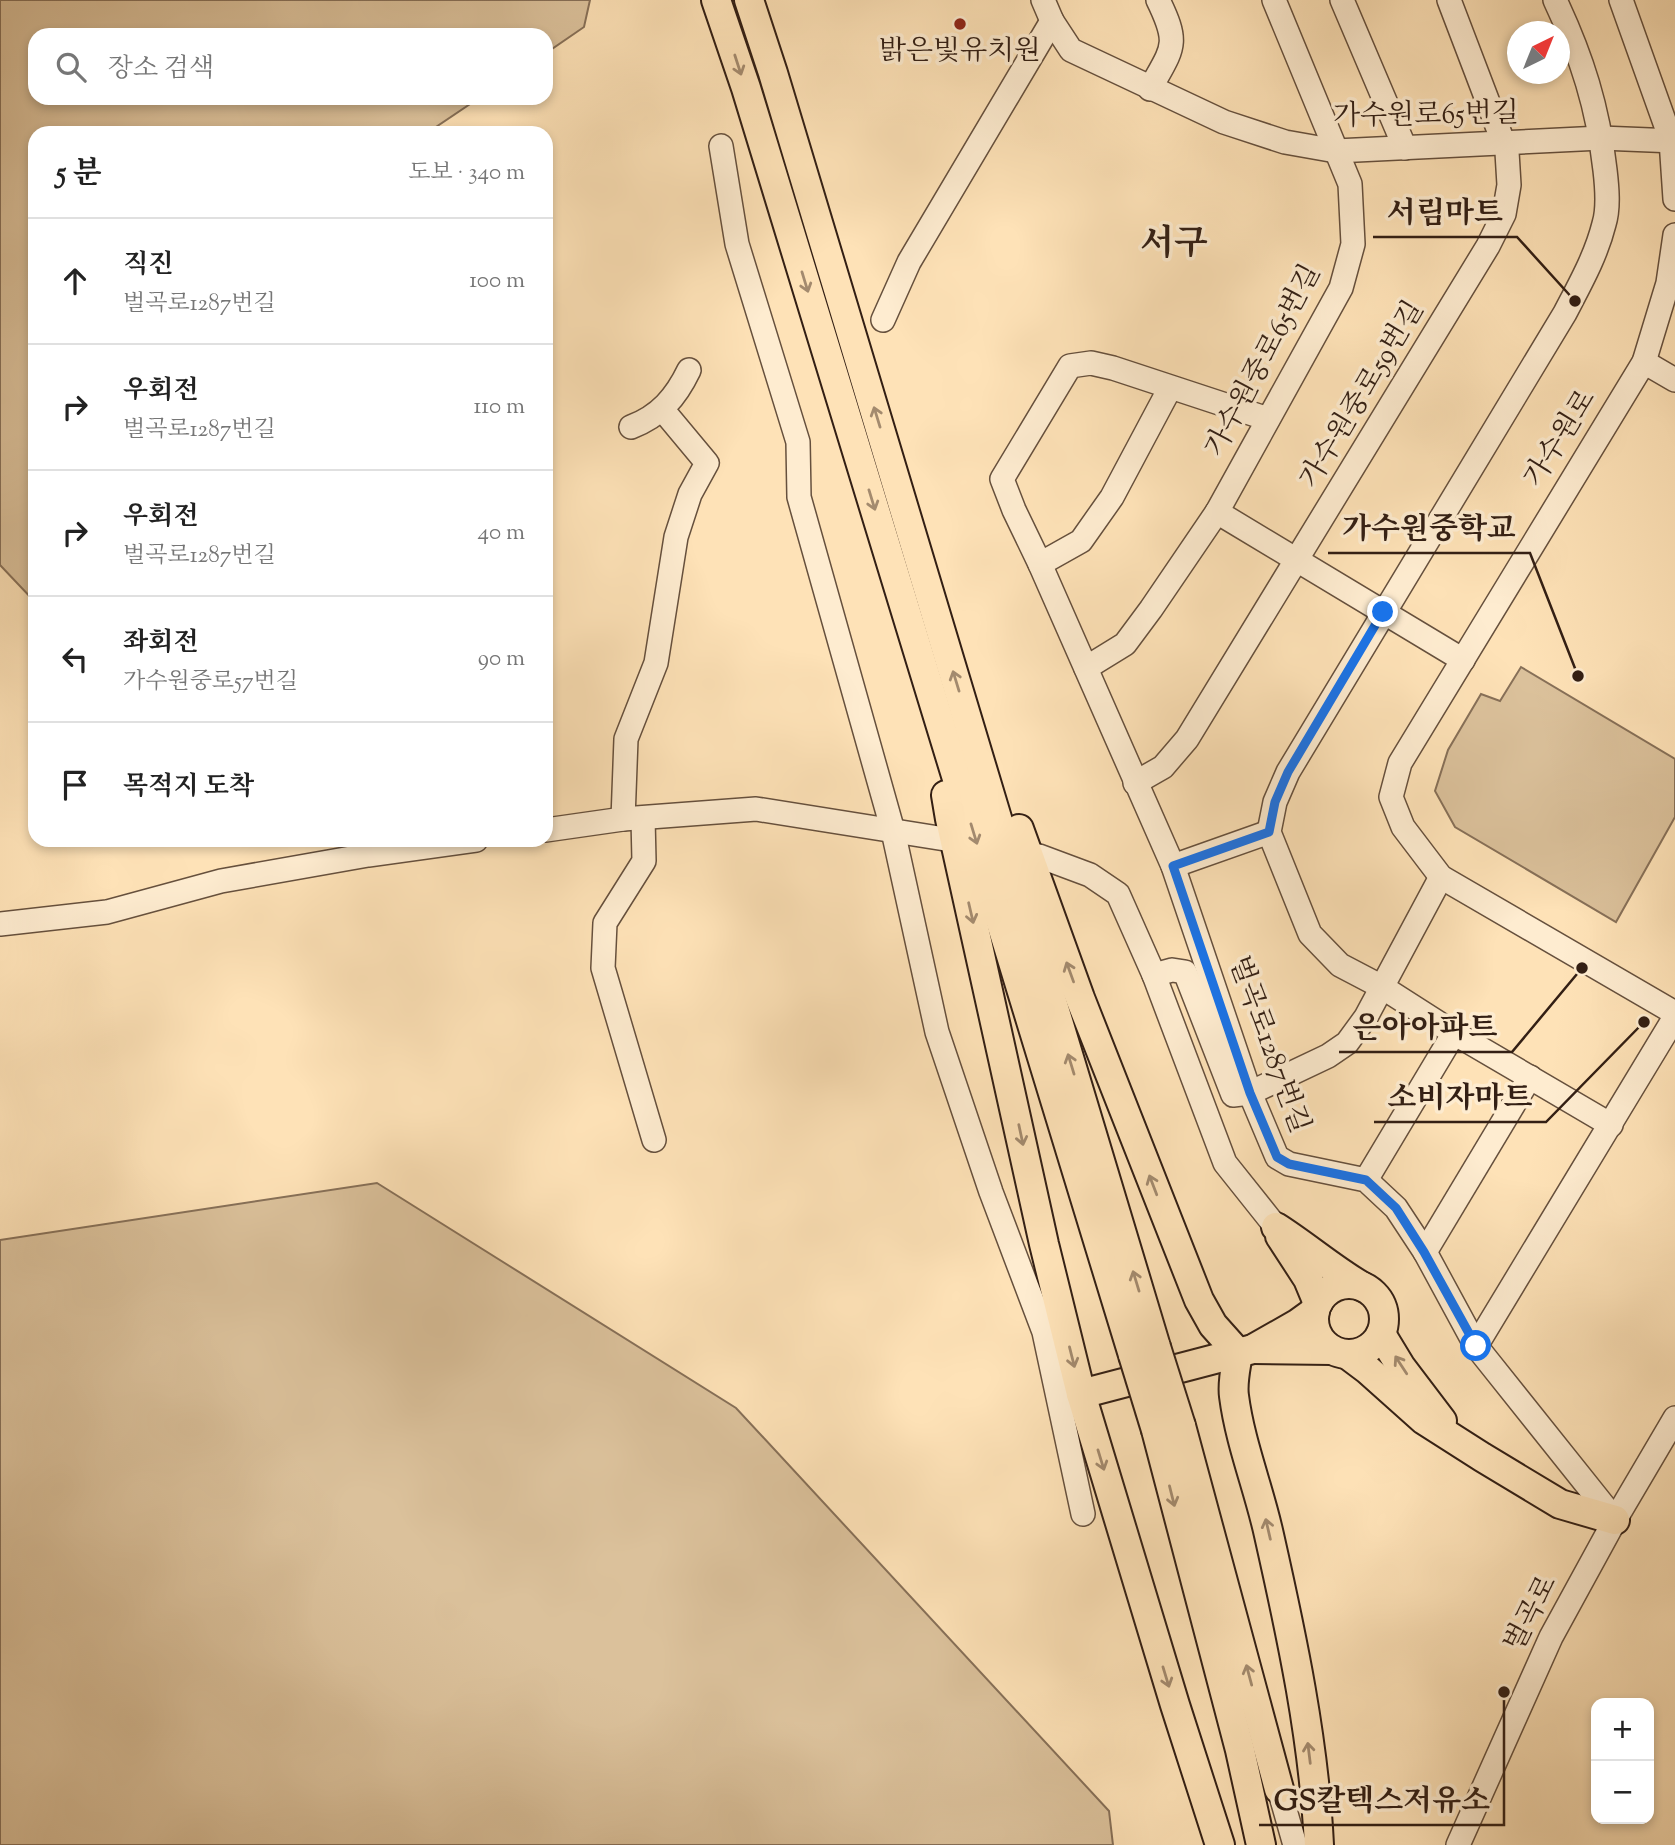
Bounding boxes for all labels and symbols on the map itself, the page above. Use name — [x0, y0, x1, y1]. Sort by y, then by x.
marker: 밝은빛유치원 — [952, 16, 968, 32]
north arrow — [1507, 21, 1570, 84]
place label: 밝은빛유치원 — [879, 32, 1041, 72]
one-way arrow — [733, 53, 745, 75]
street label: 가수원로65번길 — [1333, 94, 1519, 138]
callout: 서림마트 — [1373, 186, 1517, 237]
text: 서림마트 — [1387, 193, 1503, 236]
district label: 서구 — [1140, 220, 1208, 271]
street label: 가수원중로65번길 — [1196, 258, 1332, 464]
one-way arrow — [800, 271, 813, 293]
street label: 가수원중로59번길 — [1291, 294, 1435, 496]
street label: 가수원로 — [1515, 383, 1607, 495]
one-way arrow — [869, 406, 882, 428]
one-way arrow — [866, 488, 879, 510]
callout: 가수원중학교 — [1328, 502, 1530, 553]
text: 가수원중학교 — [1342, 509, 1516, 552]
route end — [1367, 596, 1398, 627]
one-way arrow — [949, 671, 961, 693]
one-way arrow — [968, 823, 981, 845]
one-way arrow — [965, 901, 978, 924]
street label: 벌곡로1287번길 — [1217, 951, 1319, 1139]
one-way arrow — [1063, 962, 1076, 984]
callout: 은아아파트 — [1339, 1001, 1512, 1052]
text: 은아아파트 — [1353, 1008, 1497, 1051]
one-way arrow — [1063, 1053, 1076, 1075]
callout: 소비자마트 — [1374, 1071, 1546, 1122]
text: 소비자마트 — [1388, 1078, 1532, 1121]
one-way arrow — [1014, 1123, 1028, 1146]
one-way arrow — [1145, 1174, 1158, 1196]
one-way arrow — [1129, 1271, 1142, 1293]
route start — [1460, 1330, 1491, 1361]
one-way arrow — [1066, 1345, 1079, 1368]
one-way arrow — [1394, 1356, 1409, 1375]
one-way arrow — [1095, 1448, 1108, 1470]
one-way arrow — [1166, 1484, 1179, 1507]
one-way arrow — [1261, 1518, 1274, 1541]
street label: 벌곡로 — [1496, 1569, 1568, 1659]
one-way arrow — [1241, 1665, 1254, 1687]
one-way arrow — [1161, 1666, 1174, 1688]
one-way arrow — [1302, 1742, 1315, 1765]
callout: GS칼텍스저유소 — [1259, 1774, 1504, 1825]
text: GS칼텍스저유소 — [1274, 1781, 1490, 1824]

